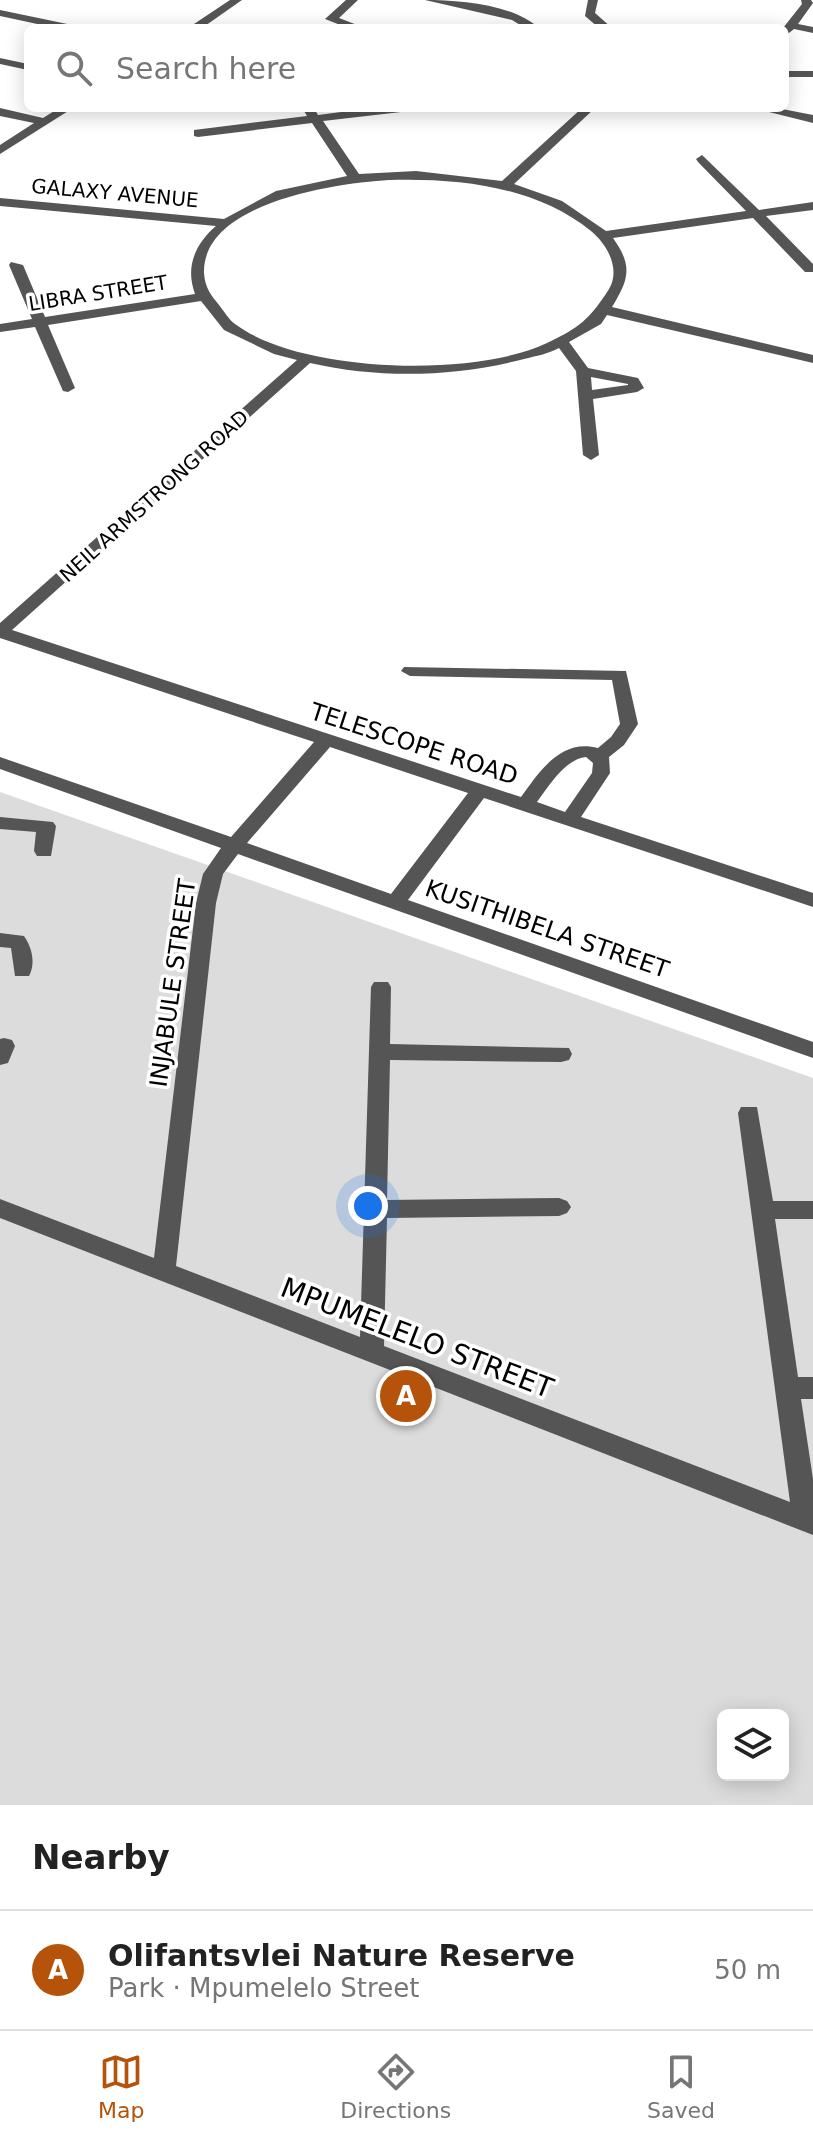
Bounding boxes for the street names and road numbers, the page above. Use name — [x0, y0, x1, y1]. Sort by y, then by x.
street label: GALAXY AVENUE — [30, 174, 200, 212]
street label: LIBRA STREET — [27, 270, 170, 316]
street label: NEIL ARMSTRONG ROAD — [55, 405, 253, 587]
street label: TELESCOPE ROAD — [306, 697, 521, 791]
street label: KUSITHIBELA STREET — [421, 874, 673, 984]
street label: INJABULE STREET — [145, 877, 202, 1089]
street label: MPUMELELO STREET — [276, 1271, 559, 1406]

